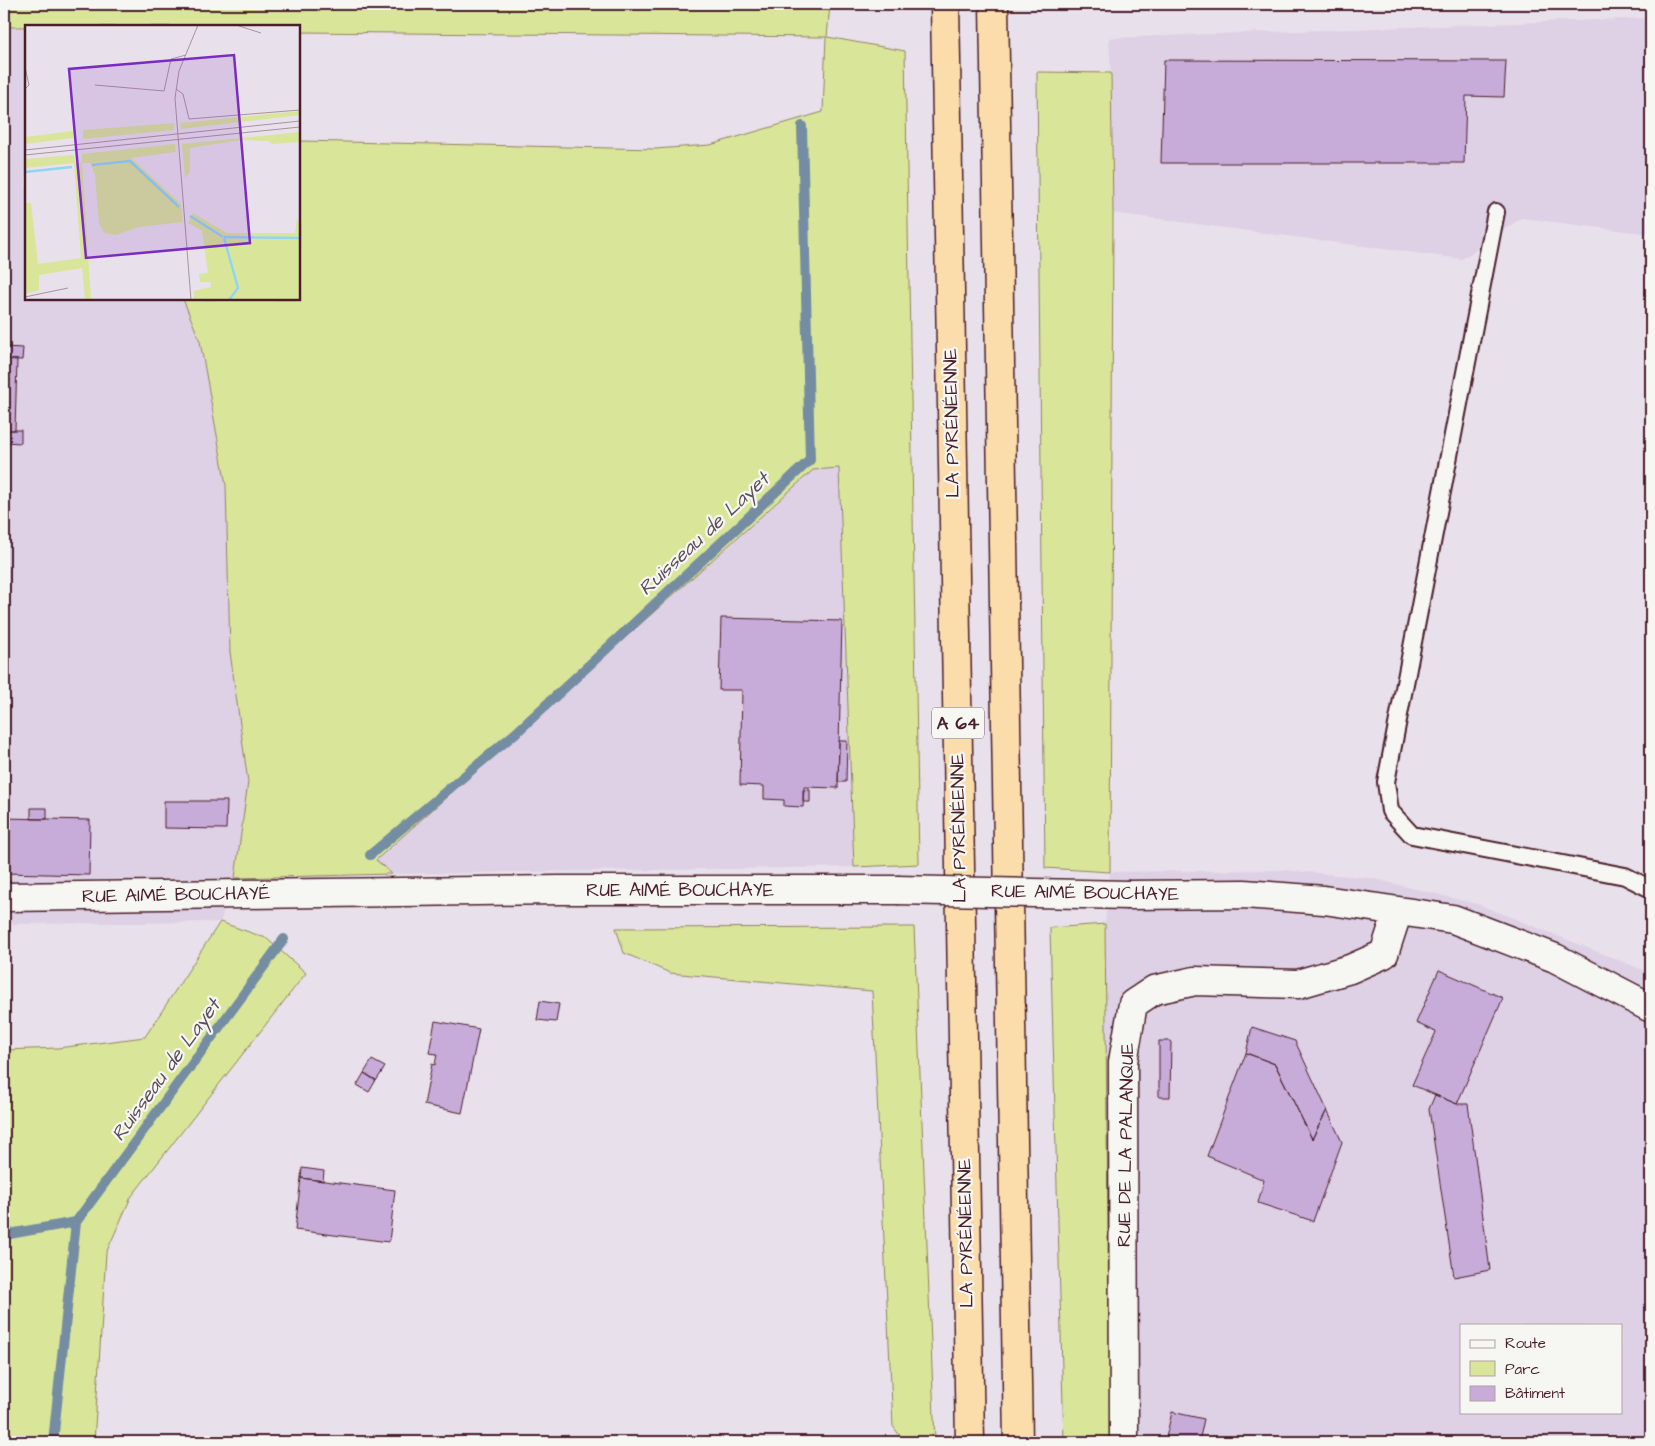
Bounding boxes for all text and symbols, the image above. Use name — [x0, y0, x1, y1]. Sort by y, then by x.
inset map — [25, 25, 300, 300]
street label: LA PYRÉNÉENNE — [937, 348, 967, 498]
water label: Ruisseau de Layet — [632, 465, 778, 603]
road number: A 64 — [932, 708, 984, 738]
street label: LA PYRÉNÉENNE — [944, 753, 974, 903]
street label: RUE AIMÉ BOUCHAYE — [586, 877, 774, 904]
street label: RUE AIMÉ BOUCHAYE — [991, 878, 1179, 908]
street label: RUE AIMÉ BOUCHAYÉ — [82, 880, 270, 910]
water label: Ruisseau de Layet — [105, 992, 229, 1147]
street label: RUE DE LA PALANQUE — [1111, 1043, 1141, 1247]
street label: LA PYRÉNÉENNE — [951, 1158, 981, 1308]
legend — [1460, 1324, 1622, 1414]
text: Route — [1505, 1333, 1546, 1354]
text: Parc — [1505, 1359, 1540, 1380]
text: Bâtiment — [1505, 1383, 1565, 1404]

